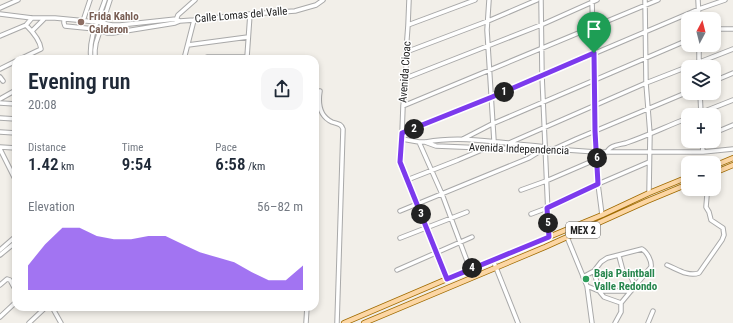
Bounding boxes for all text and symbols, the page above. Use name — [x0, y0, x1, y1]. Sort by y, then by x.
street label: Calle Lomas del Valle — [194, 4, 288, 26]
place label: Frida Kahlo Calderon — [89, 10, 139, 36]
pin — [577, 12, 611, 53]
north arrow — [681, 12, 721, 52]
map controls — [681, 12, 721, 196]
marker: Frida Kahlo Calderon — [76, 17, 86, 27]
icon: arrive — [583, 18, 605, 40]
street label: Avenida Cioac — [396, 41, 414, 103]
button: layers — [681, 60, 721, 100]
button: share — [261, 68, 303, 110]
text: Evening run — [28, 69, 130, 94]
pin: 1 — [494, 82, 514, 102]
text: 1 — [501, 85, 507, 98]
text: 20:08 — [28, 97, 57, 112]
button: + — [681, 108, 721, 148]
pin: 2 — [404, 119, 424, 139]
text: 2 — [411, 122, 417, 135]
text: Distance — [28, 141, 66, 154]
text: Time — [122, 141, 143, 154]
text: Pace — [215, 141, 237, 154]
street label: Avenida Independencia — [469, 141, 569, 157]
pin: 6 — [587, 148, 607, 168]
text: 6 — [594, 151, 600, 164]
text: 1.42 — [28, 154, 59, 174]
text: 9:54 — [122, 154, 152, 174]
text: 6:58 — [215, 154, 245, 174]
button: − — [681, 156, 721, 196]
text: km — [59, 160, 74, 173]
text: /km — [245, 160, 265, 173]
text: Elevation — [28, 199, 75, 214]
text: 56–82 m — [257, 199, 303, 214]
pin: 3 — [411, 204, 431, 224]
text: 3 — [418, 207, 424, 220]
pin: 5 — [538, 213, 558, 233]
text: 5 — [545, 216, 551, 229]
road number: MEX 2 — [566, 222, 600, 238]
pin: 4 — [462, 258, 482, 278]
text: 4 — [469, 261, 475, 274]
place label: Baja Paintball Valle Redondo — [594, 267, 658, 293]
marker: Baja Paintball Valle Redondo — [581, 274, 591, 284]

